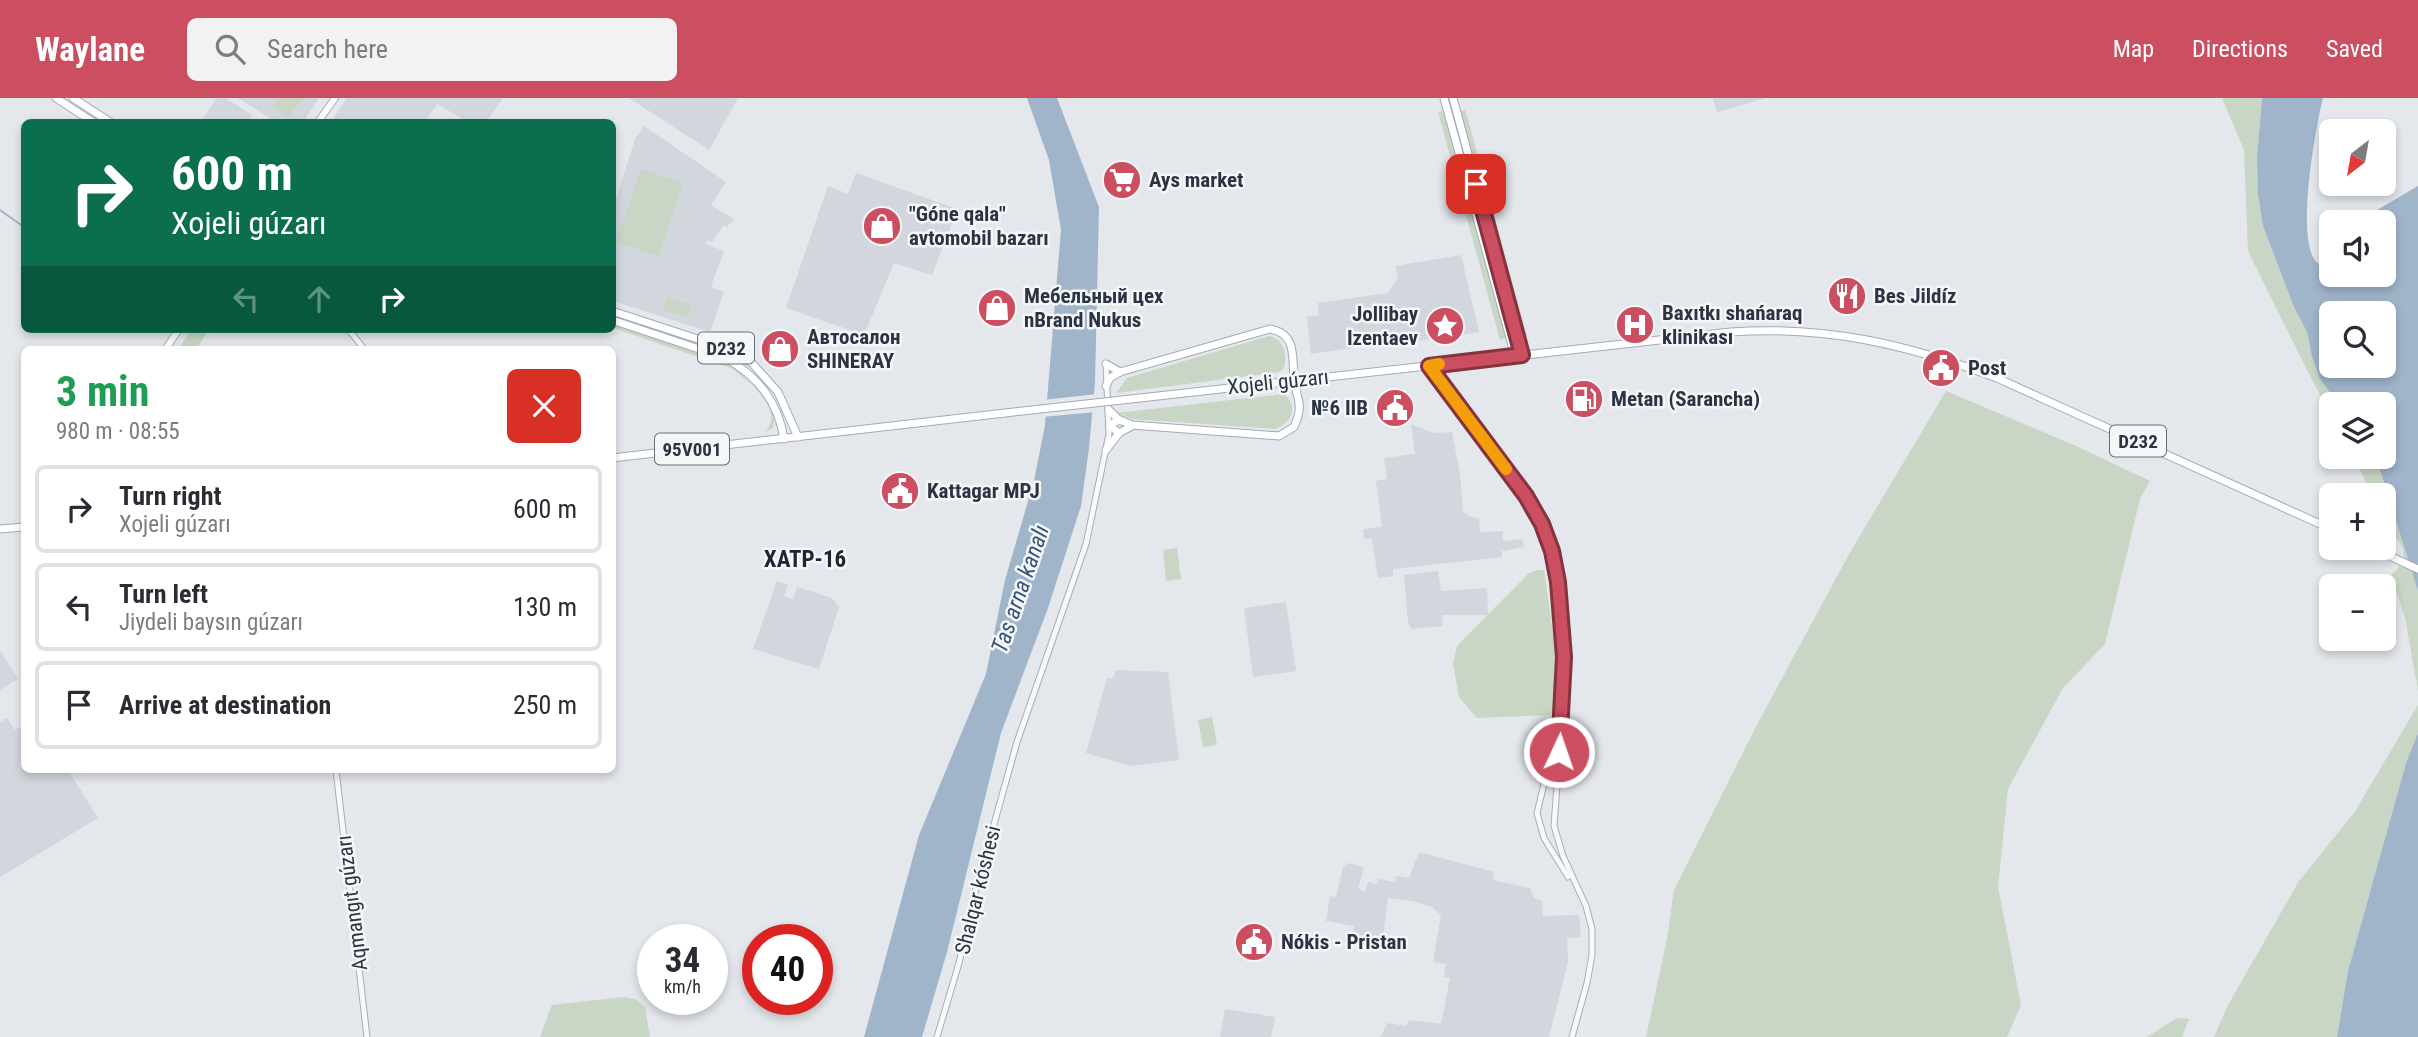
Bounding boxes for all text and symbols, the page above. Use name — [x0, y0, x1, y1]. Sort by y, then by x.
search box — [187, 18, 677, 81]
text: Waylane — [35, 30, 145, 69]
icon: search — [211, 30, 249, 68]
text: Search here — [267, 34, 388, 64]
text: Map — [2113, 35, 2154, 63]
text: Directions — [2192, 35, 2288, 63]
text: Saved — [2326, 35, 2383, 63]
north arrow — [2319, 119, 2396, 196]
map controls — [2319, 119, 2396, 651]
text: 600 m — [171, 145, 293, 202]
icon: right — [56, 147, 147, 238]
pin — [1446, 154, 1506, 214]
supermarket icon: Ays market — [1101, 159, 1143, 201]
icon: arrive — [1457, 165, 1495, 203]
place label: Ays market — [1149, 168, 1244, 192]
place label: "Góne qala" avtomobil bazarı — [909, 202, 1049, 250]
text: Xojeli gúzarı — [171, 204, 326, 242]
shop icon: "Góne qala" avtomobil bazarı — [861, 205, 903, 247]
button: sound — [2319, 210, 2396, 287]
restaurant icon: Bes Jildíz — [1826, 275, 1868, 317]
icon: left — [227, 280, 265, 318]
icon: ahead — [300, 280, 338, 318]
icon: right — [373, 280, 411, 318]
place label: Мебельный цех nBrand Nukus — [1024, 284, 1164, 332]
place label: Bes Jildíz — [1874, 284, 1956, 308]
shop icon: Мебельный цех nBrand Nukus — [976, 287, 1018, 329]
place label: Baxıtkı shańaraq klinikası — [1662, 301, 1802, 349]
button: search — [2319, 301, 2396, 378]
place label: Jollibay Izentaev — [1347, 302, 1419, 350]
hospital icon: Baxıtkı shańaraq klinikası — [1614, 304, 1656, 346]
place icon: Jollibay Izentaev — [1424, 305, 1466, 347]
place label: Автосалон SHINERAY — [807, 325, 901, 373]
shop icon: Автосалон SHINERAY — [759, 328, 801, 370]
road number: D232 — [698, 332, 754, 364]
public building icon: Post — [1920, 347, 1962, 389]
place label: Post — [1968, 356, 2006, 380]
street label: Xojeli gúzarı — [1226, 365, 1330, 399]
text: 3 min — [56, 367, 149, 416]
button: close — [507, 369, 581, 443]
fuel station icon: Metan (Sarancha) — [1563, 378, 1605, 420]
public building icon: №6 IIB — [1374, 387, 1416, 429]
place label: Metan (Sarancha) — [1611, 387, 1760, 411]
button: layers — [2319, 392, 2396, 469]
place label: №6 IIB — [1311, 396, 1368, 420]
text: 980 m · 08:55 — [56, 418, 180, 445]
road number: D232 — [2110, 426, 2166, 456]
road number: 95V001 — [655, 434, 729, 464]
public building icon: Kattagar MPJ — [879, 470, 921, 512]
place label: Kattagar MPJ — [927, 479, 1040, 503]
text: Turn right — [119, 481, 221, 511]
button: + — [2319, 483, 2396, 560]
icon: right — [60, 490, 98, 528]
text: 600 m — [513, 494, 577, 524]
text: Xojeli gúzarı — [119, 511, 231, 538]
water label: Tas arna kanalı — [986, 522, 1055, 657]
district label: XATP-16 — [764, 546, 846, 573]
button: − — [2319, 574, 2396, 651]
text: Turn left — [119, 579, 208, 609]
icon: left — [60, 588, 98, 626]
text: 130 m — [513, 592, 577, 622]
text: Jiydeli baysın gúzarı — [119, 609, 303, 636]
icon: arrive — [60, 686, 98, 724]
text: Arrive at destination — [119, 690, 331, 720]
text: 250 m — [513, 690, 577, 720]
position arrow — [1522, 715, 1596, 789]
street label: Shalqar kóshesi — [950, 823, 1006, 957]
street label: Aqmangıt gúzarı — [332, 834, 372, 972]
public building icon: Nókis - Pristan — [1233, 921, 1275, 963]
speed limit sign: 40 — [742, 924, 833, 1015]
place label: Nókis - Pristan — [1281, 930, 1407, 954]
text: 34 — [665, 940, 700, 981]
text: km/h — [664, 976, 701, 997]

